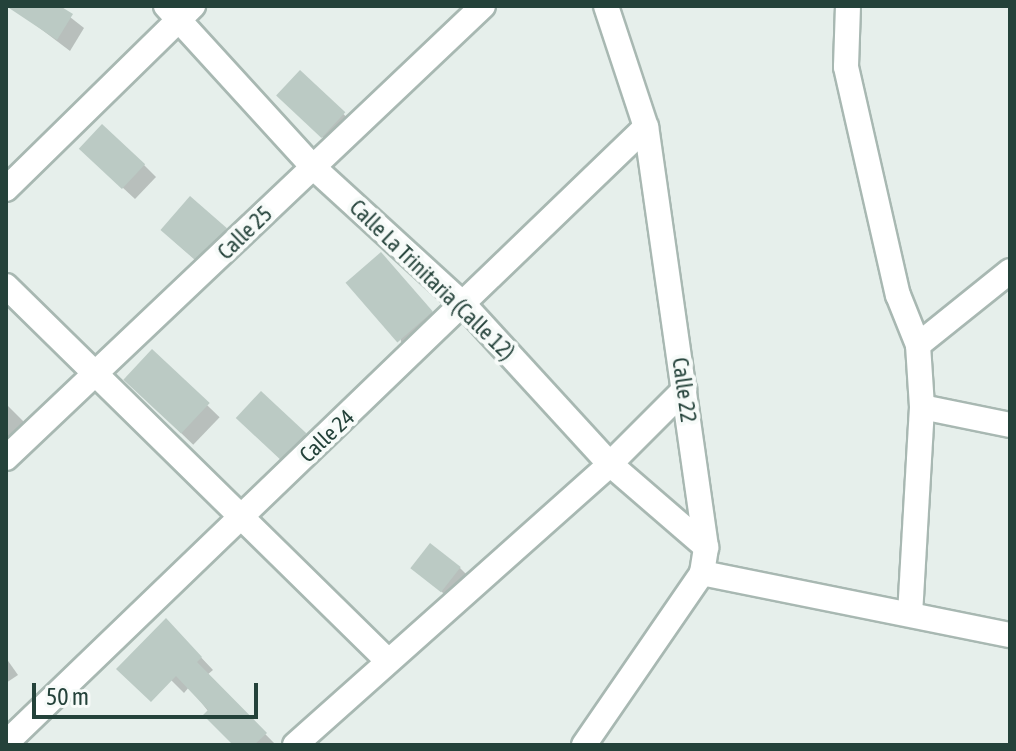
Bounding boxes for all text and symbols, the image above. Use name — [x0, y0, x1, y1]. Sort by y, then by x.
street label: Calle La Trinitaria (Calle 12) — [344, 194, 520, 366]
street label: Calle 25 — [212, 201, 278, 265]
street label: Calle 22 — [666, 356, 702, 424]
street label: Calle 24 — [294, 404, 360, 468]
scale bar — [36, 667, 262, 717]
text: 50 m — [46, 683, 89, 710]

